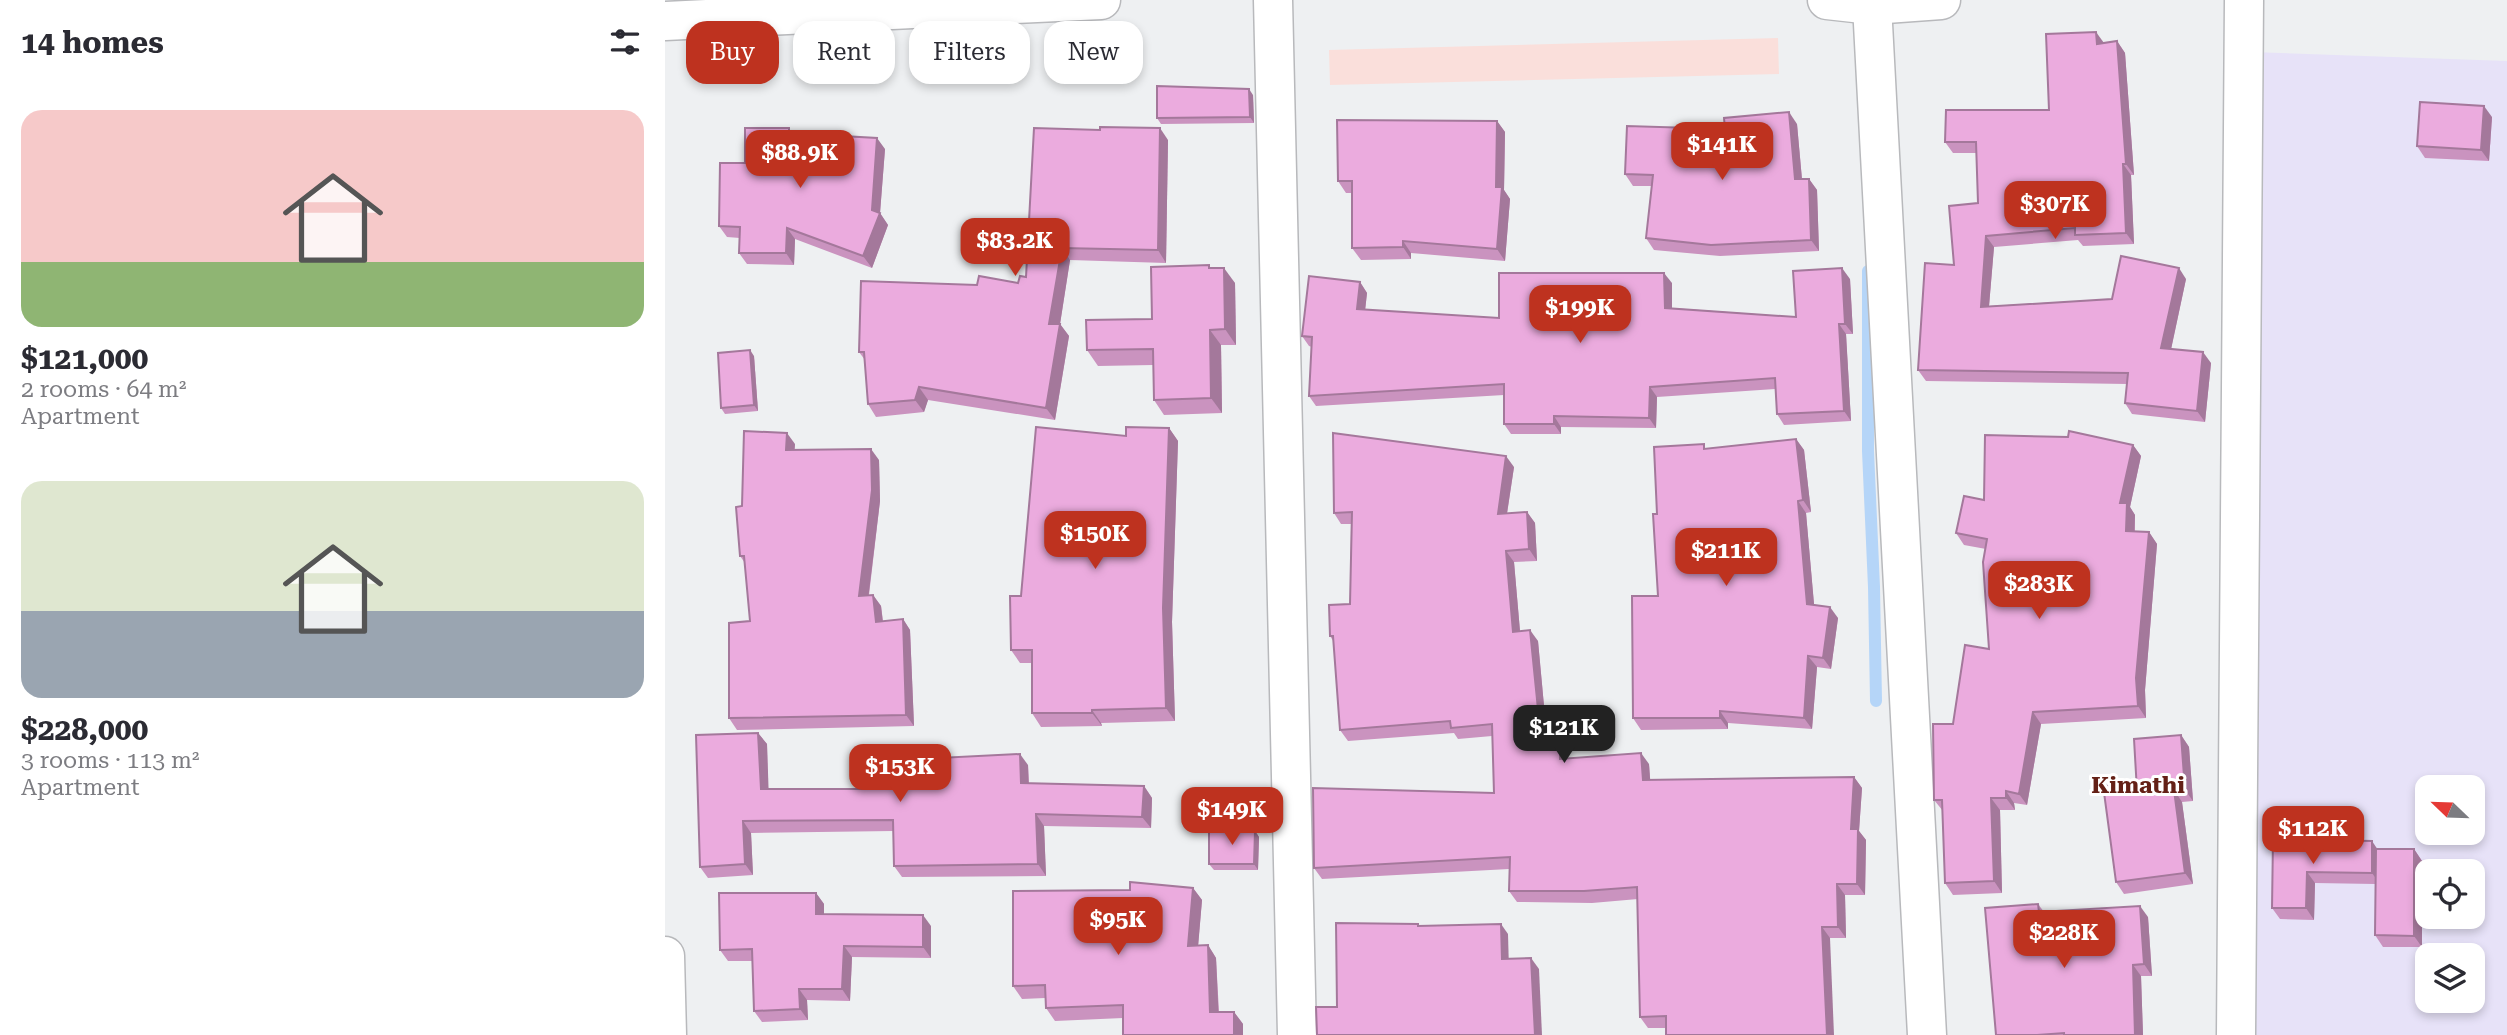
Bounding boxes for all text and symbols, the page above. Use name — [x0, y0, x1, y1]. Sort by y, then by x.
chip: Buy — [686, 21, 779, 84]
chip: Rent — [793, 21, 895, 84]
chip: Filters — [909, 21, 1030, 84]
chip: New — [1044, 21, 1143, 84]
icon: filters — [606, 23, 644, 61]
text: 14 homes — [21, 25, 164, 60]
pin: $141K — [1673, 122, 1771, 182]
pin: $88.9K — [743, 130, 857, 190]
text: $141K — [1687, 131, 1757, 158]
text: $88.9K — [762, 139, 838, 166]
icon: home — [270, 155, 396, 281]
pin: $307K — [2006, 182, 2104, 241]
text: $307K — [2020, 190, 2090, 217]
pin: $83.2K — [958, 218, 1072, 278]
text: $83.2K — [977, 227, 1053, 254]
pin: $199K — [1531, 286, 1629, 345]
text: $199K — [1545, 294, 1615, 321]
text: $121,000 — [21, 341, 148, 376]
text: 2 rooms · 64 m² — [21, 376, 187, 403]
text: Apartment — [21, 403, 140, 430]
pin: $150K — [1046, 512, 1144, 571]
text: $150K — [1060, 520, 1130, 547]
icon: home — [270, 526, 396, 652]
pin: $211K — [1677, 528, 1775, 588]
text: $211K — [1691, 537, 1761, 564]
pin: $283K — [1990, 562, 2088, 621]
text: $283K — [2004, 570, 2074, 597]
pin: $121K — [1515, 706, 1613, 765]
text: $228,000 — [21, 712, 148, 747]
text: $121K — [1529, 714, 1599, 741]
pin: $153K — [851, 744, 949, 804]
text: 3 rooms · 113 m² — [21, 747, 199, 774]
text: $153K — [865, 753, 935, 780]
district label: Kimathi — [2091, 772, 2185, 799]
text: Apartment — [21, 774, 140, 801]
north arrow — [2415, 775, 2485, 845]
map controls — [2415, 775, 2485, 1013]
pin: $149K — [1183, 788, 1281, 847]
text: $149K — [1197, 796, 1267, 823]
pin: $112K — [2264, 806, 2362, 866]
text: $112K — [2278, 815, 2348, 842]
button: locate — [2415, 859, 2485, 929]
pin: $95K — [1077, 898, 1159, 957]
text: $95K — [1090, 906, 1146, 933]
pin: $228K — [2015, 911, 2113, 970]
text: $228K — [2029, 919, 2099, 946]
button: layers — [2415, 943, 2485, 1013]

